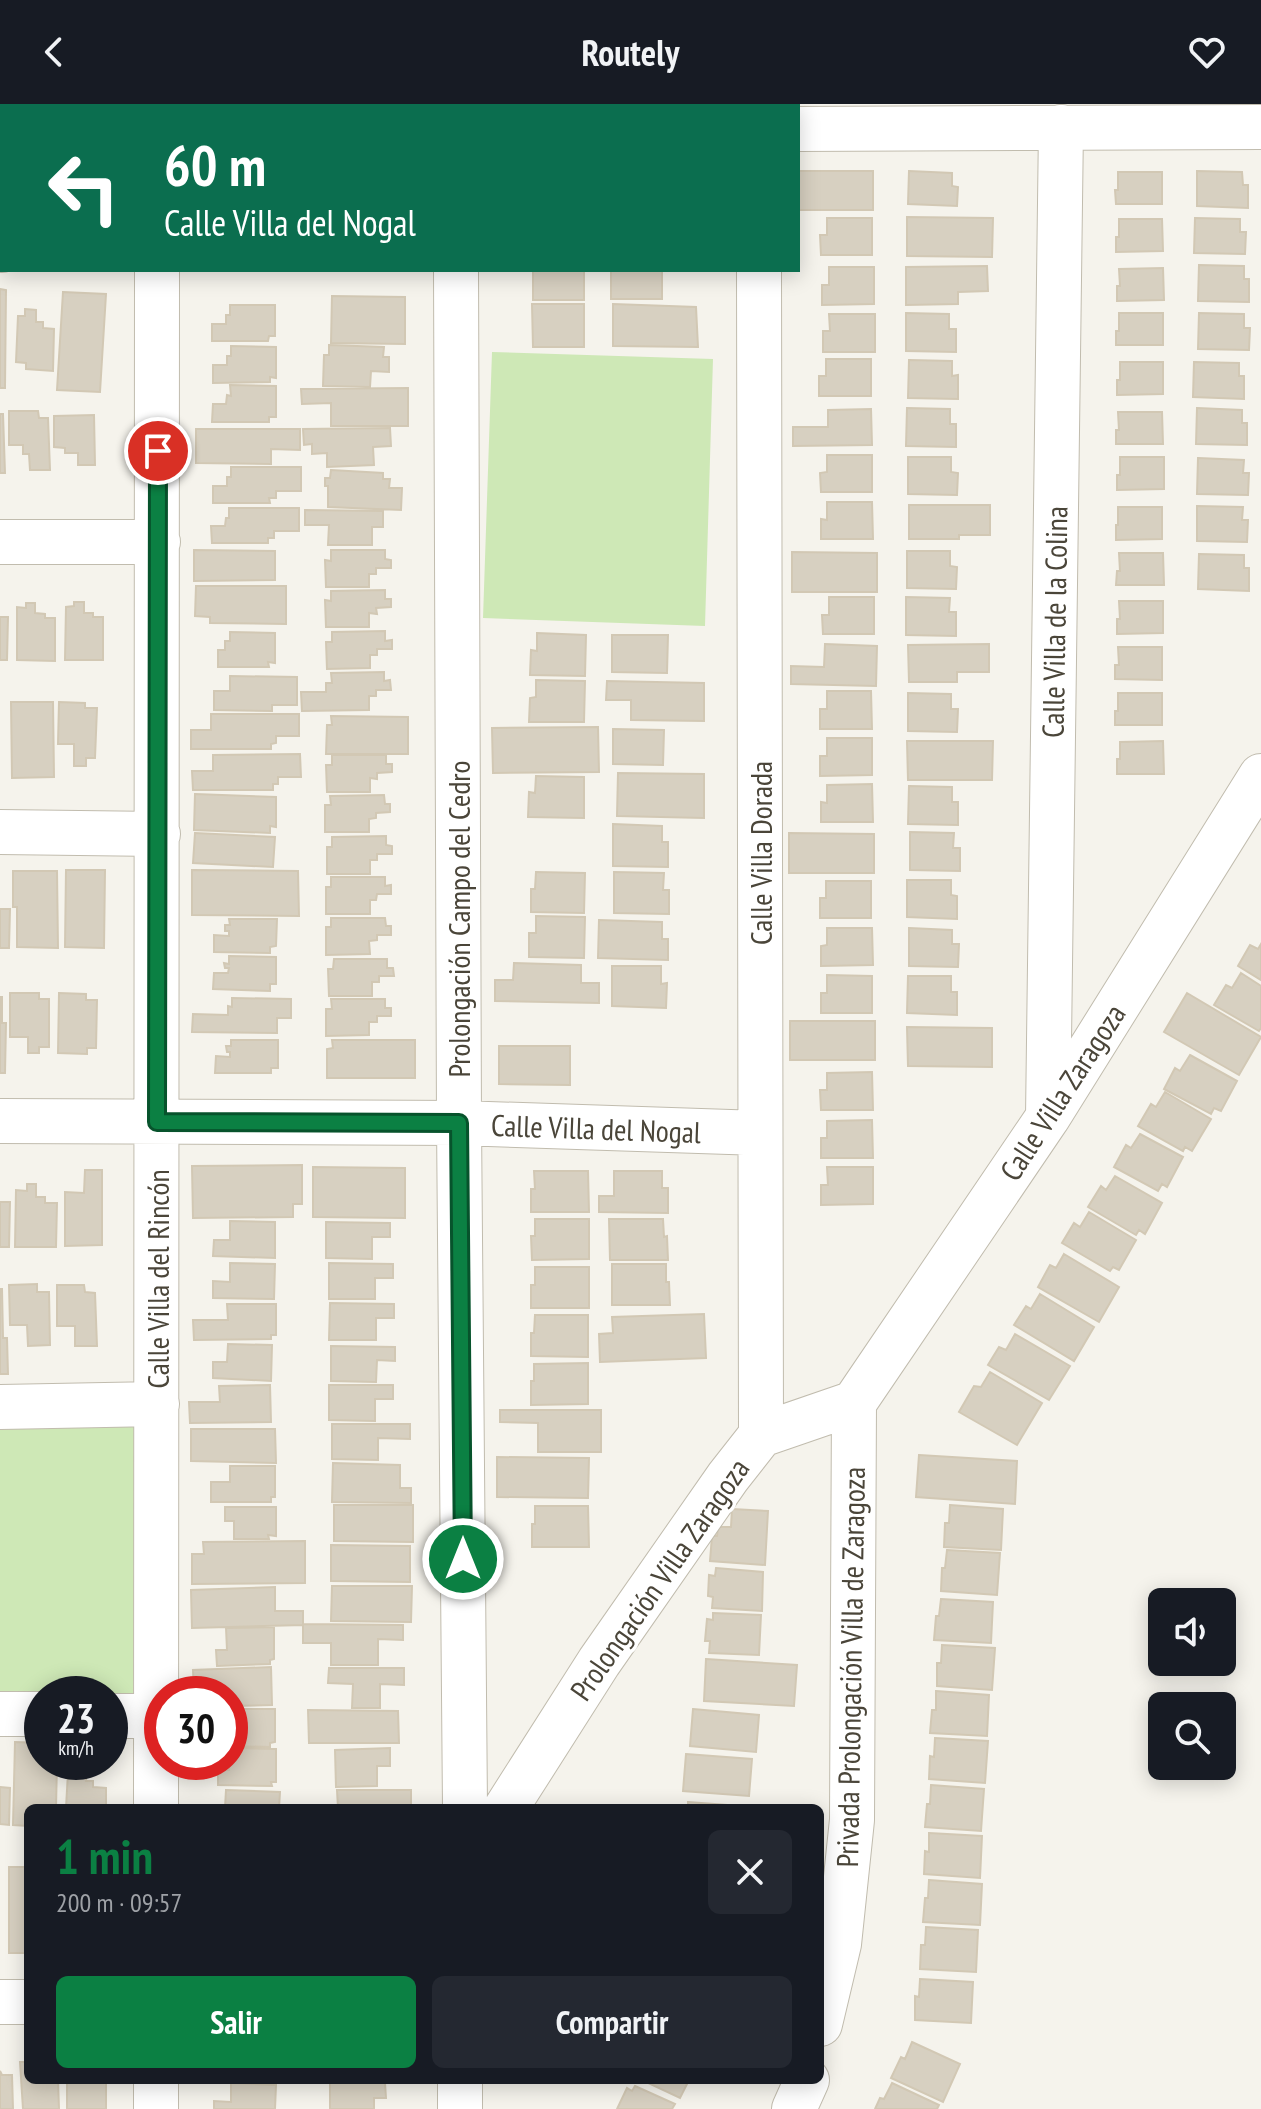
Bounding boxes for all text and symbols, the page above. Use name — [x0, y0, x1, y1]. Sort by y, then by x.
text: Routely — [582, 29, 679, 76]
icon: back — [32, 30, 76, 74]
icon: heart — [1185, 30, 1229, 74]
text: 60 m — [164, 129, 266, 201]
icon: left — [32, 136, 136, 240]
text: Calle Villa del Nogal — [164, 199, 416, 246]
pin — [124, 417, 192, 485]
icon: arrive — [136, 429, 180, 473]
street label: Calle Villa de la Colina — [1032, 506, 1076, 738]
street label: Prolongación Campo del Cedro — [439, 760, 478, 1078]
street label: Calle Villa Dorada — [741, 761, 780, 945]
street label: Calle Villa Zaragoza — [990, 996, 1134, 1188]
street label: Calle Villa del Nogal — [490, 1105, 702, 1151]
street label: Calle Villa del Rincón — [138, 1169, 177, 1389]
street label: Prolongación Villa Zaragoza — [561, 1450, 757, 1708]
street label: Privada Prolongación Villa de Zaragoza — [827, 1466, 873, 1868]
position arrow — [421, 1517, 505, 1601]
map controls — [1148, 1588, 1236, 1780]
button: sound — [1148, 1588, 1236, 1676]
speed limit sign: 30 — [144, 1676, 248, 1780]
text: 23 — [57, 1692, 95, 1744]
button: search — [1148, 1692, 1236, 1780]
text: km/h — [58, 1735, 94, 1761]
text: 1 min — [56, 1825, 153, 1887]
button: close — [708, 1830, 792, 1914]
text: 200 m · 09:57 — [56, 1886, 182, 1919]
button: Salir — [56, 1976, 416, 2068]
button: Compartir — [432, 1976, 792, 2068]

